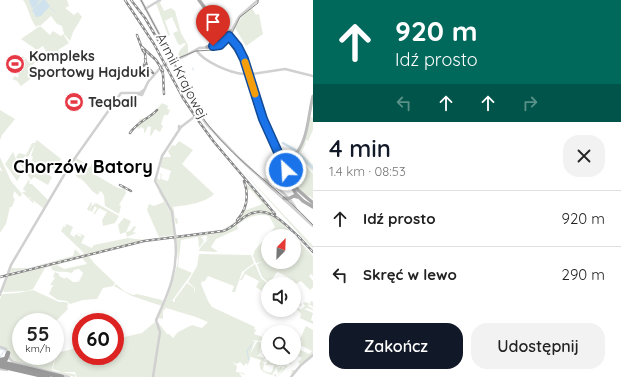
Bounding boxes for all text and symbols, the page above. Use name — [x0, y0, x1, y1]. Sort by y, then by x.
pin — [196, 5, 230, 46]
icon: arrive — [202, 11, 224, 33]
text: 920 m — [395, 13, 478, 48]
icon: ahead — [329, 16, 381, 68]
street label: Armii Krajowej — [152, 30, 212, 122]
place label: Kompleks Sportowy Hajduki — [29, 47, 149, 81]
text: Idź prosto — [395, 48, 478, 71]
sports icon: Kompleks Sportowy Hajduki — [4, 53, 26, 75]
sports icon: Teqball — [63, 91, 85, 113]
icon: left — [393, 92, 415, 114]
icon: ahead — [435, 92, 457, 114]
icon: ahead — [477, 92, 499, 114]
icon: right — [519, 92, 541, 114]
place label: Teqball — [88, 93, 137, 111]
text: 4 min — [329, 133, 391, 163]
button: close — [563, 135, 605, 177]
position arrow — [265, 149, 307, 191]
district label: Chorzów Batory — [13, 155, 153, 178]
text: 1.4 km · 08:53 — [329, 163, 406, 179]
icon: ahead — [329, 208, 351, 230]
text: Idź prosto — [363, 209, 436, 228]
text: 920 m — [562, 209, 605, 228]
north arrow — [261, 229, 301, 269]
map controls — [261, 229, 301, 365]
icon: left — [329, 264, 351, 286]
text: Skręć w lewo — [363, 265, 457, 284]
text: 290 m — [562, 265, 605, 284]
button: sound — [261, 277, 301, 317]
speed limit sign: 60 — [72, 313, 124, 365]
text: 55 — [26, 321, 50, 346]
button: Zakończ — [329, 323, 463, 369]
button: Udostępnij — [471, 323, 605, 369]
button: search — [261, 325, 301, 365]
text: km/h — [25, 342, 51, 355]

